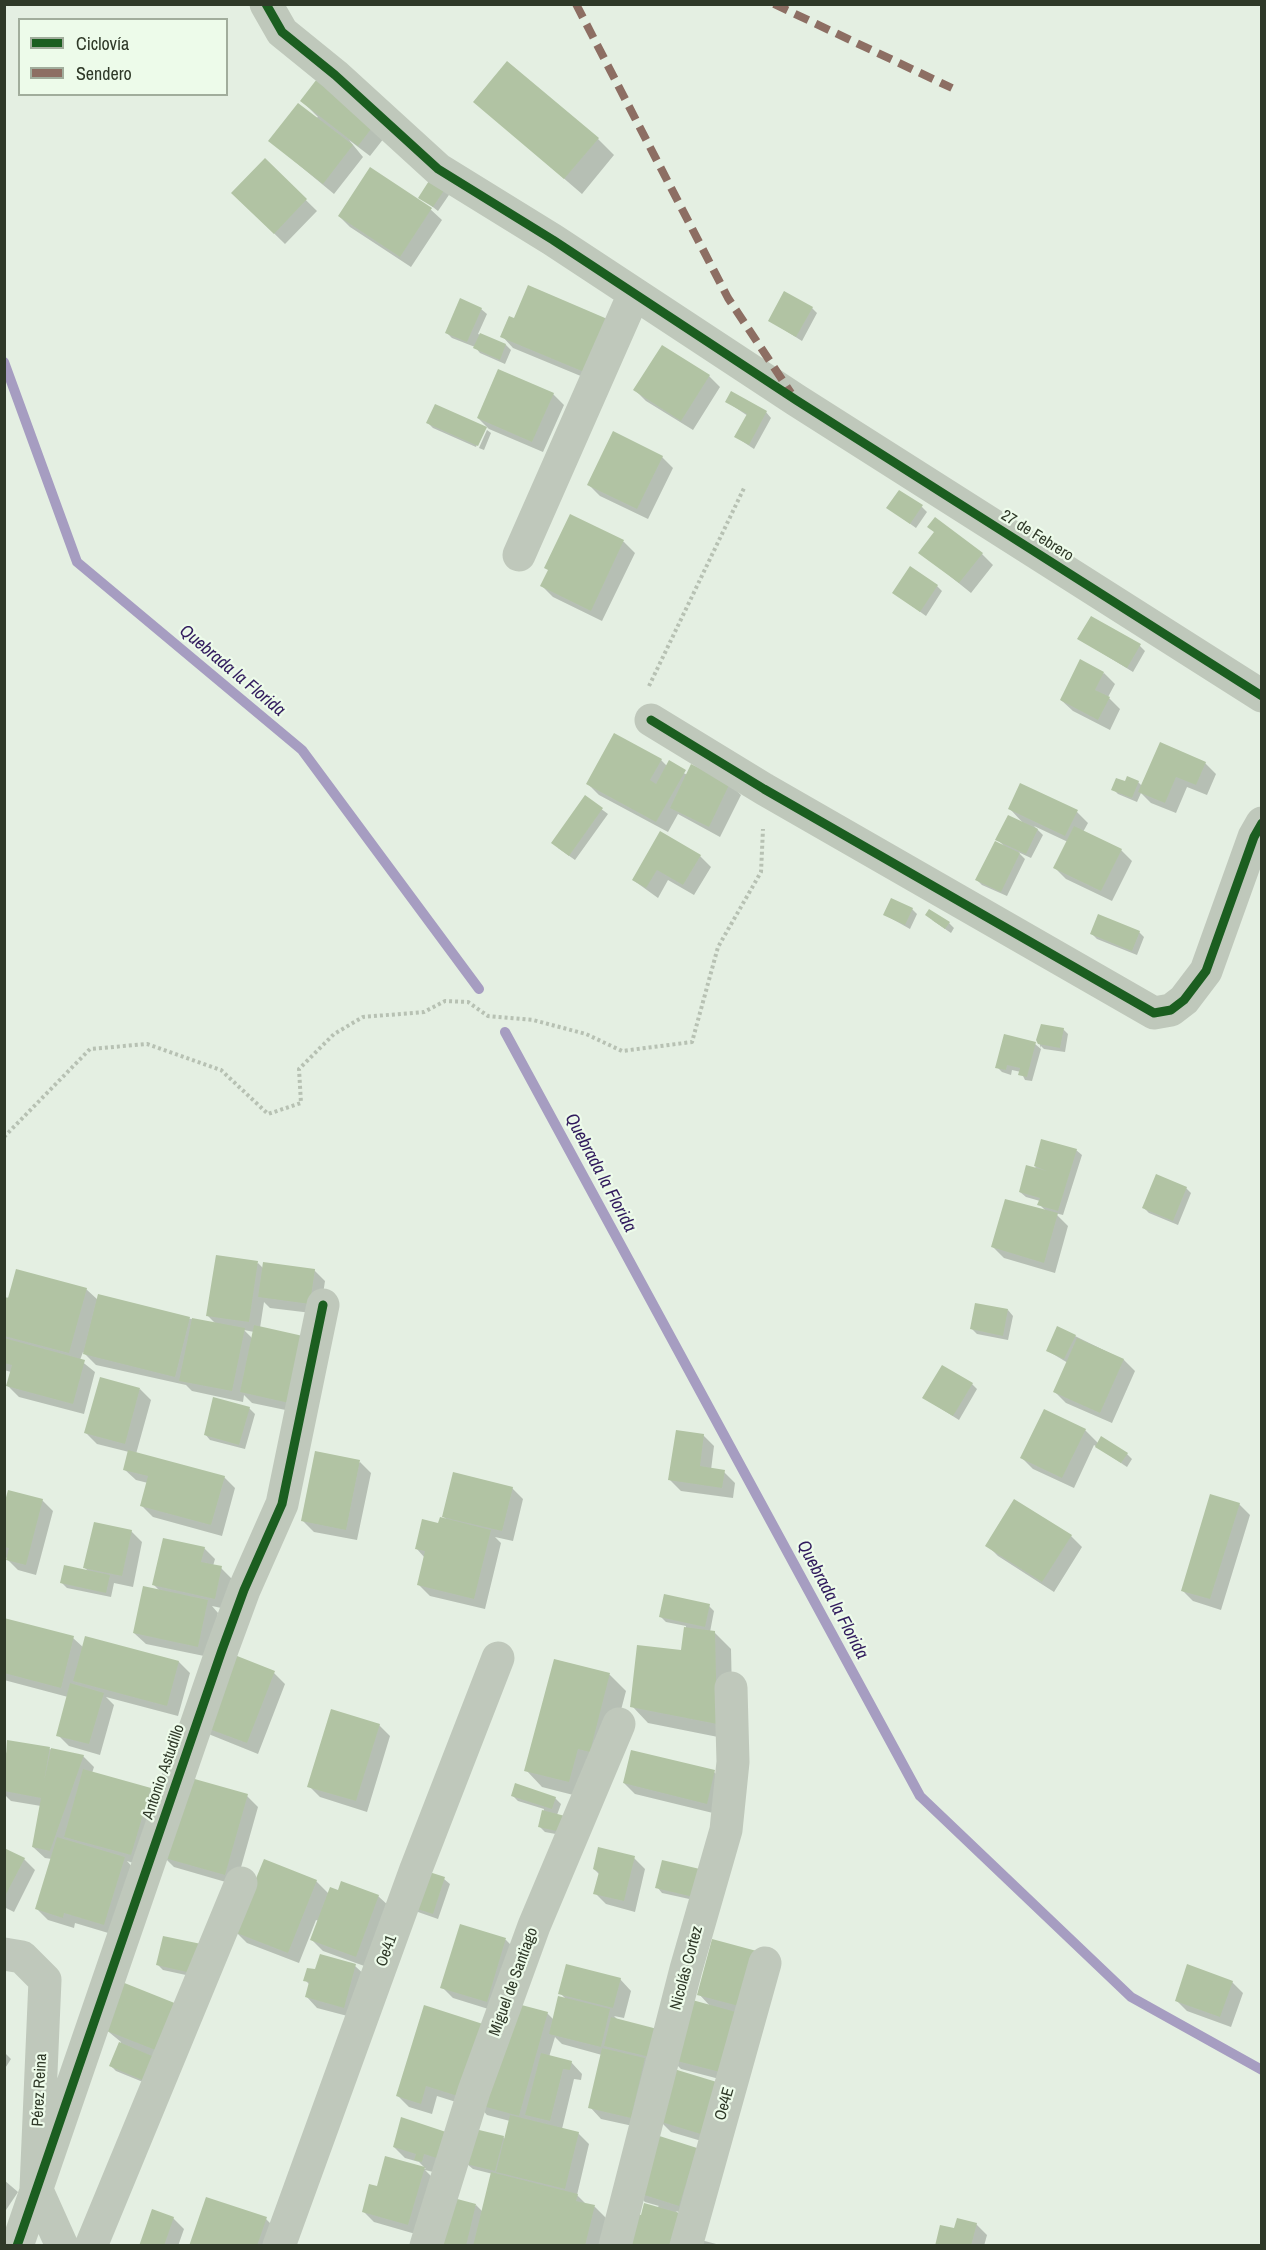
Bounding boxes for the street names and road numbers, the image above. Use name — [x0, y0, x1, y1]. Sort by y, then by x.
street label: 27 de Febrero — [997, 506, 1077, 566]
street label: Antonio Astudillo — [139, 1722, 189, 1822]
street label: Nicolás Cortez — [667, 1924, 707, 2012]
street label: Miguel de Santiago — [486, 1925, 542, 2039]
street label: Oe41 — [372, 1933, 402, 1969]
street label: Pérez Reina — [29, 2053, 51, 2127]
street label: Oe4E — [711, 2085, 739, 2123]

